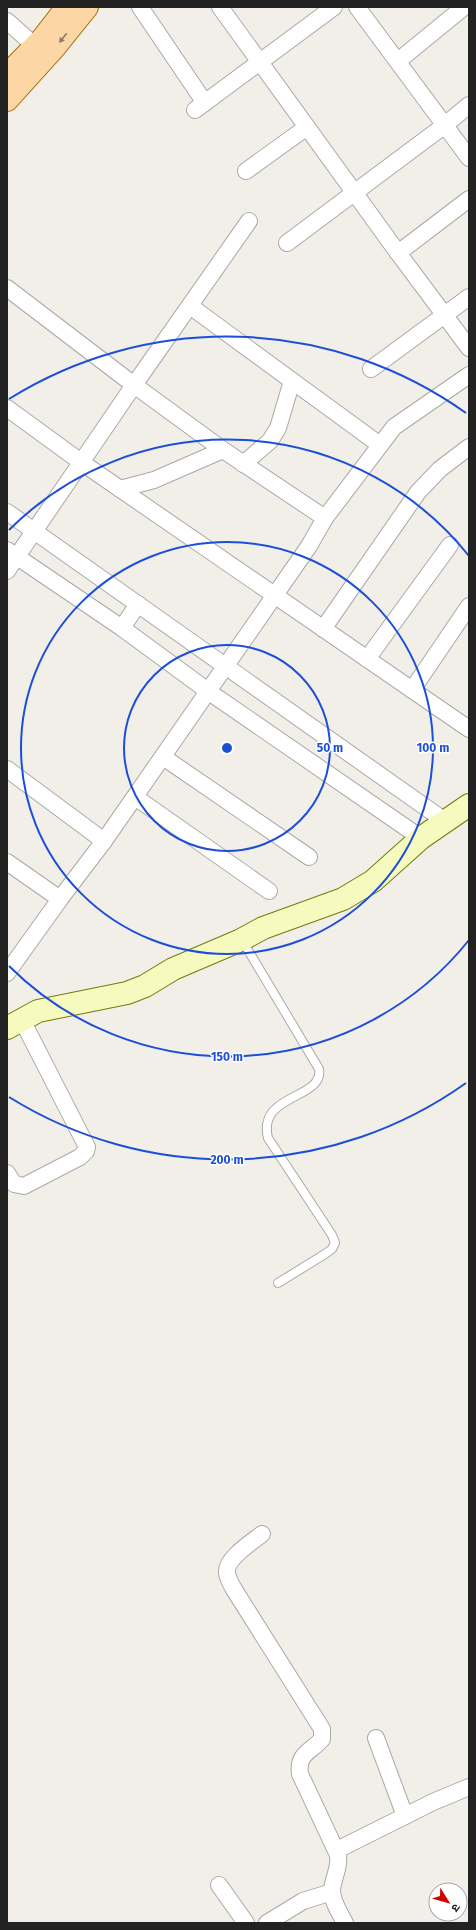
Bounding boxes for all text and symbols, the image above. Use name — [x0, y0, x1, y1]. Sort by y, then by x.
one-way arrow — [58, 32, 67, 43]
centre of rings — [220, 741, 234, 755]
text: 50 m — [317, 741, 343, 755]
text: 100 m — [417, 741, 449, 755]
text: 150 m — [211, 1050, 243, 1064]
text: 200 m — [210, 1153, 244, 1167]
north arrow — [428, 1882, 468, 1922]
text: उ — [448, 1901, 463, 1915]

